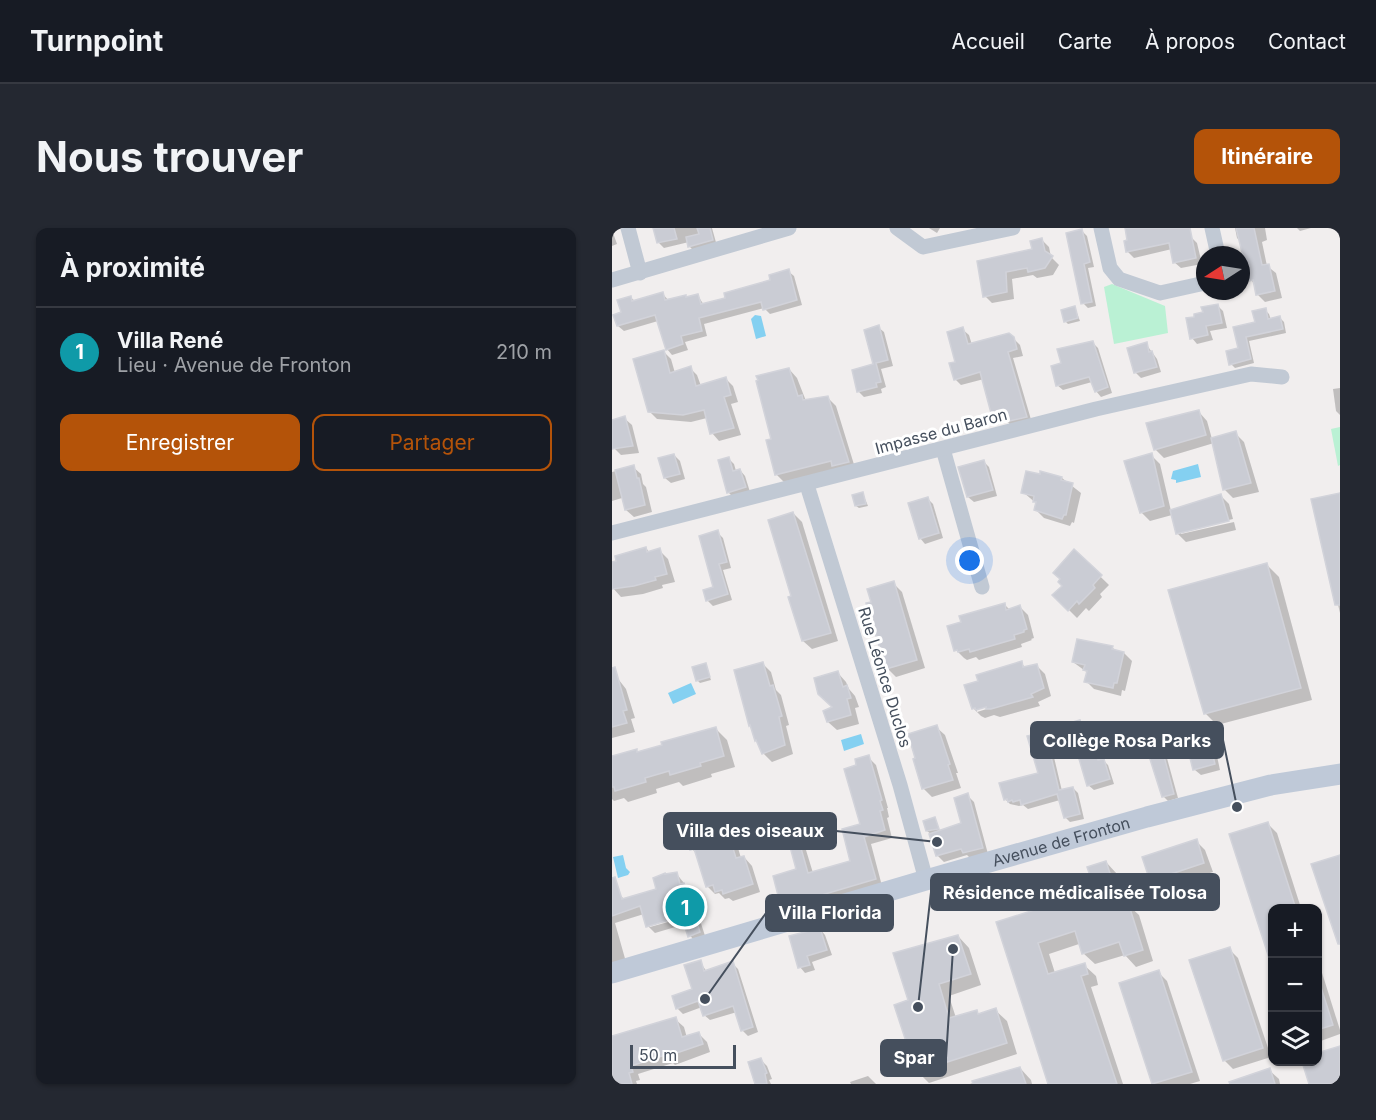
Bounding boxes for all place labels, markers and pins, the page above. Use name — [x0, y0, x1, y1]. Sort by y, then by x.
callout: Collège Rosa Parks — [1031, 722, 1223, 758]
callout: Villa des oiseaux — [664, 813, 836, 849]
callout: Résidence médicalisée Tolosa — [931, 874, 1219, 910]
pin: 1 — [666, 884, 704, 930]
callout: Villa Florida — [766, 895, 893, 931]
callout: Spar — [881, 1040, 946, 1076]

